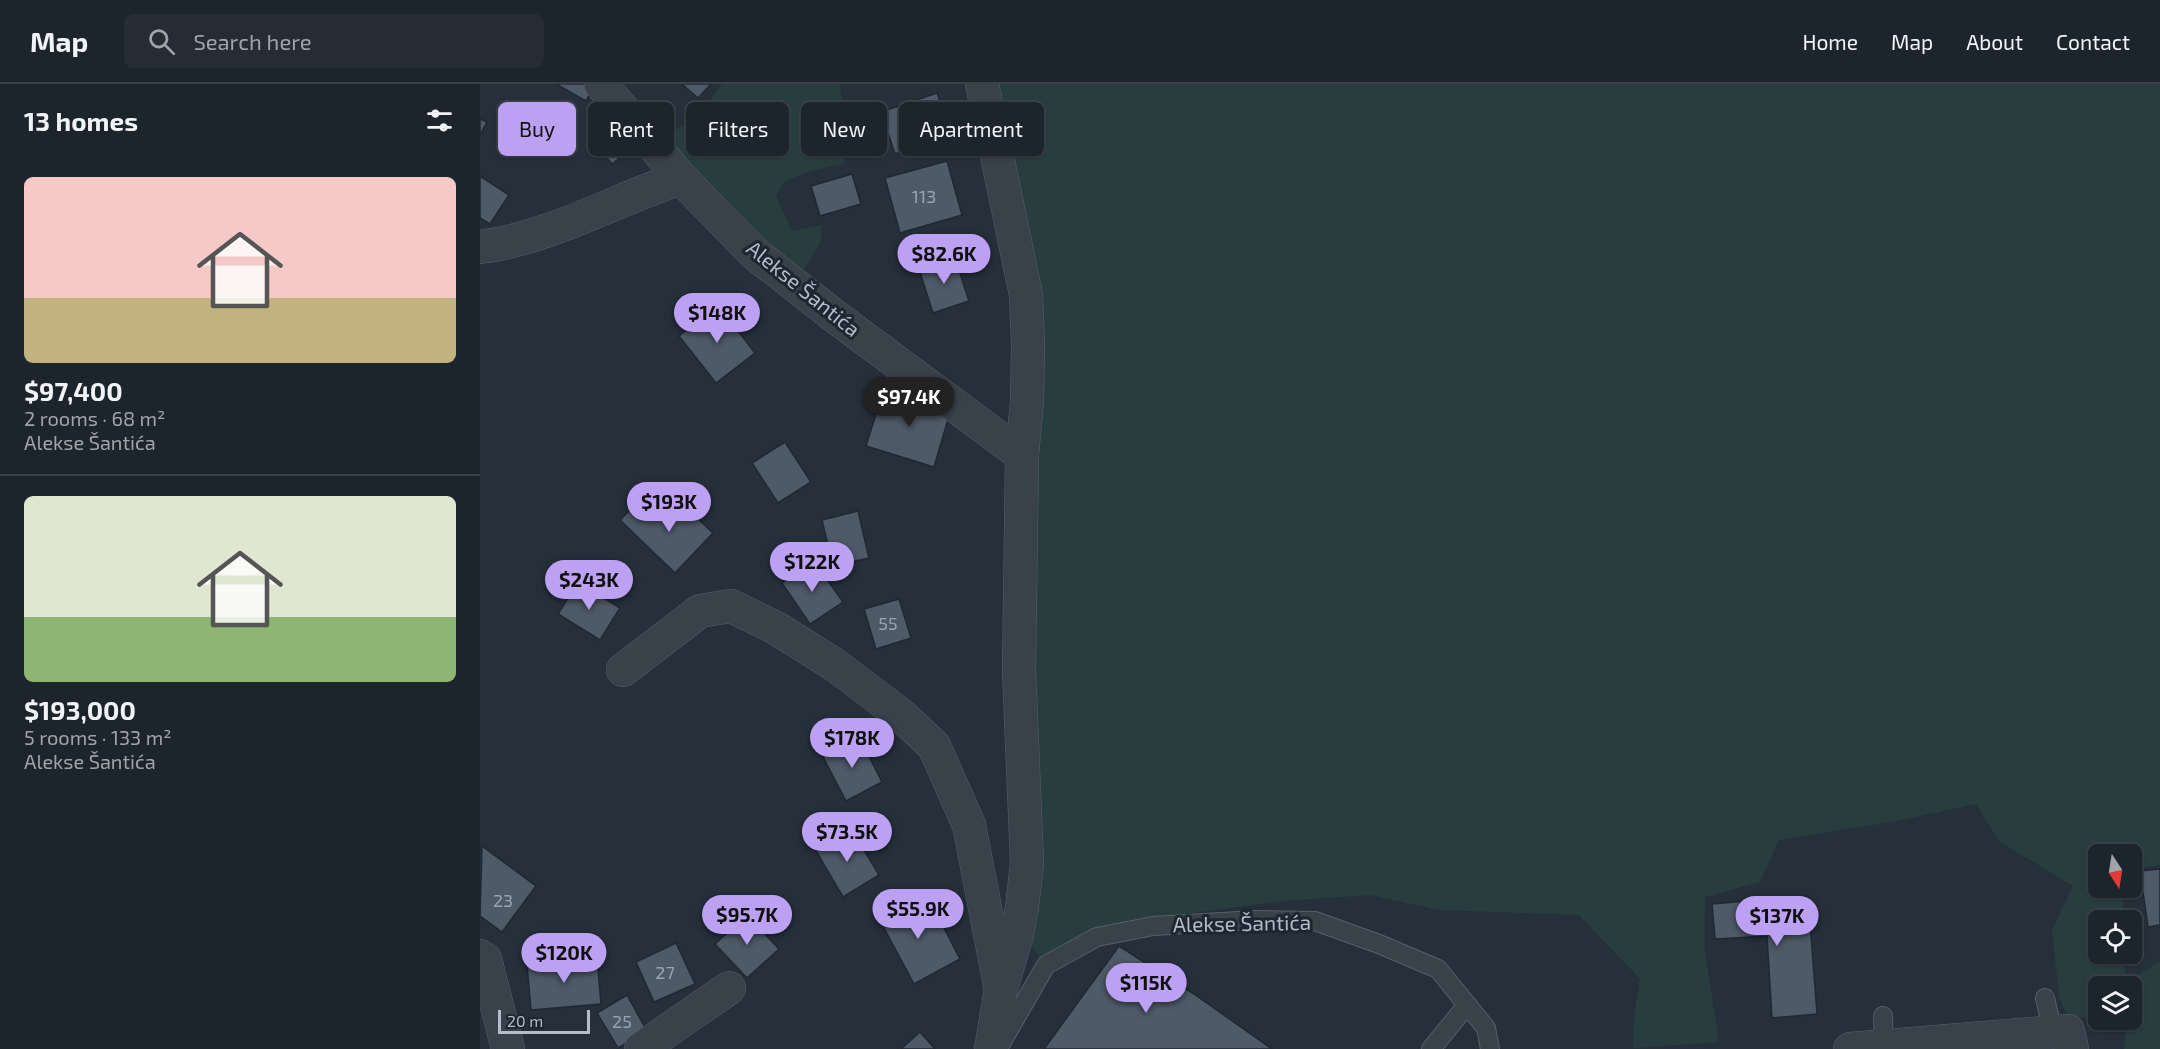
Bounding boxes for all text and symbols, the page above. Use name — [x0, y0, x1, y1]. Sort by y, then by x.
search box — [124, 14, 544, 68]
text: Map — [30, 24, 88, 58]
icon: search — [145, 25, 178, 58]
text: Search here — [193, 28, 312, 54]
text: Home — [1802, 29, 1858, 54]
text: Map — [1891, 29, 1933, 54]
text: About — [1966, 29, 2023, 54]
text: Contact — [2056, 29, 2130, 54]
chip: Buy — [498, 102, 576, 156]
chip: Rent — [588, 102, 674, 156]
chip: Filters — [686, 102, 789, 156]
chip: New — [801, 102, 887, 156]
chip: Apartment — [899, 102, 1044, 156]
icon: filters — [423, 104, 456, 137]
text: 13 homes — [24, 105, 138, 136]
house number: 113 — [912, 185, 936, 207]
icon: home — [186, 216, 294, 324]
pin: $82.6K — [895, 234, 993, 285]
street label: Alekse Šantića — [742, 235, 866, 341]
text: $82.6K — [911, 241, 977, 265]
pin: $148K — [675, 293, 759, 344]
text: $148K — [688, 300, 746, 324]
text: $97,400 — [24, 375, 123, 406]
pin: $97.4K — [860, 377, 958, 428]
text: $97.4K — [877, 384, 941, 408]
text: 2 rooms · 68 m² — [24, 406, 165, 430]
text: Alekse Šantića — [24, 430, 156, 454]
pin: $193K — [627, 482, 711, 533]
text: $193K — [641, 489, 697, 513]
icon: home — [186, 535, 294, 643]
pin: $122K — [770, 542, 854, 593]
text: $122K — [784, 549, 840, 573]
pin: $243K — [547, 560, 631, 611]
text: $243K — [559, 567, 619, 591]
house number: 55 — [878, 612, 898, 634]
text: $193,000 — [24, 694, 136, 725]
pin: $178K — [810, 718, 894, 769]
text: 5 rooms · 133 m² — [24, 725, 171, 749]
text: $178K — [824, 725, 880, 749]
text: Alekse Šantića — [24, 749, 156, 773]
pin: $73.5K — [798, 812, 896, 863]
text: $73.5K — [816, 819, 878, 843]
north arrow — [2088, 844, 2142, 898]
map controls — [2088, 844, 2142, 1030]
house number: 23 — [493, 889, 513, 911]
pin: $55.9K — [869, 889, 967, 940]
pin: $95.7K — [698, 895, 796, 946]
text: $55.9K — [886, 896, 950, 920]
pin: $137K — [1735, 896, 1819, 947]
text: $95.7K — [716, 902, 778, 926]
text: $137K — [1750, 903, 1804, 927]
street label: Alekse Šantića — [1173, 909, 1311, 936]
button: locate — [2088, 910, 2142, 964]
pin: $120K — [522, 933, 606, 984]
text: $120K — [535, 940, 593, 964]
house number: 27 — [655, 961, 675, 983]
pin: $115K — [1104, 963, 1188, 1014]
text: $115K — [1120, 970, 1172, 994]
button: layers — [2088, 976, 2142, 1030]
scale bar — [498, 1007, 590, 1034]
house number: 25 — [612, 1010, 632, 1032]
text: 20 m — [507, 1011, 543, 1030]

